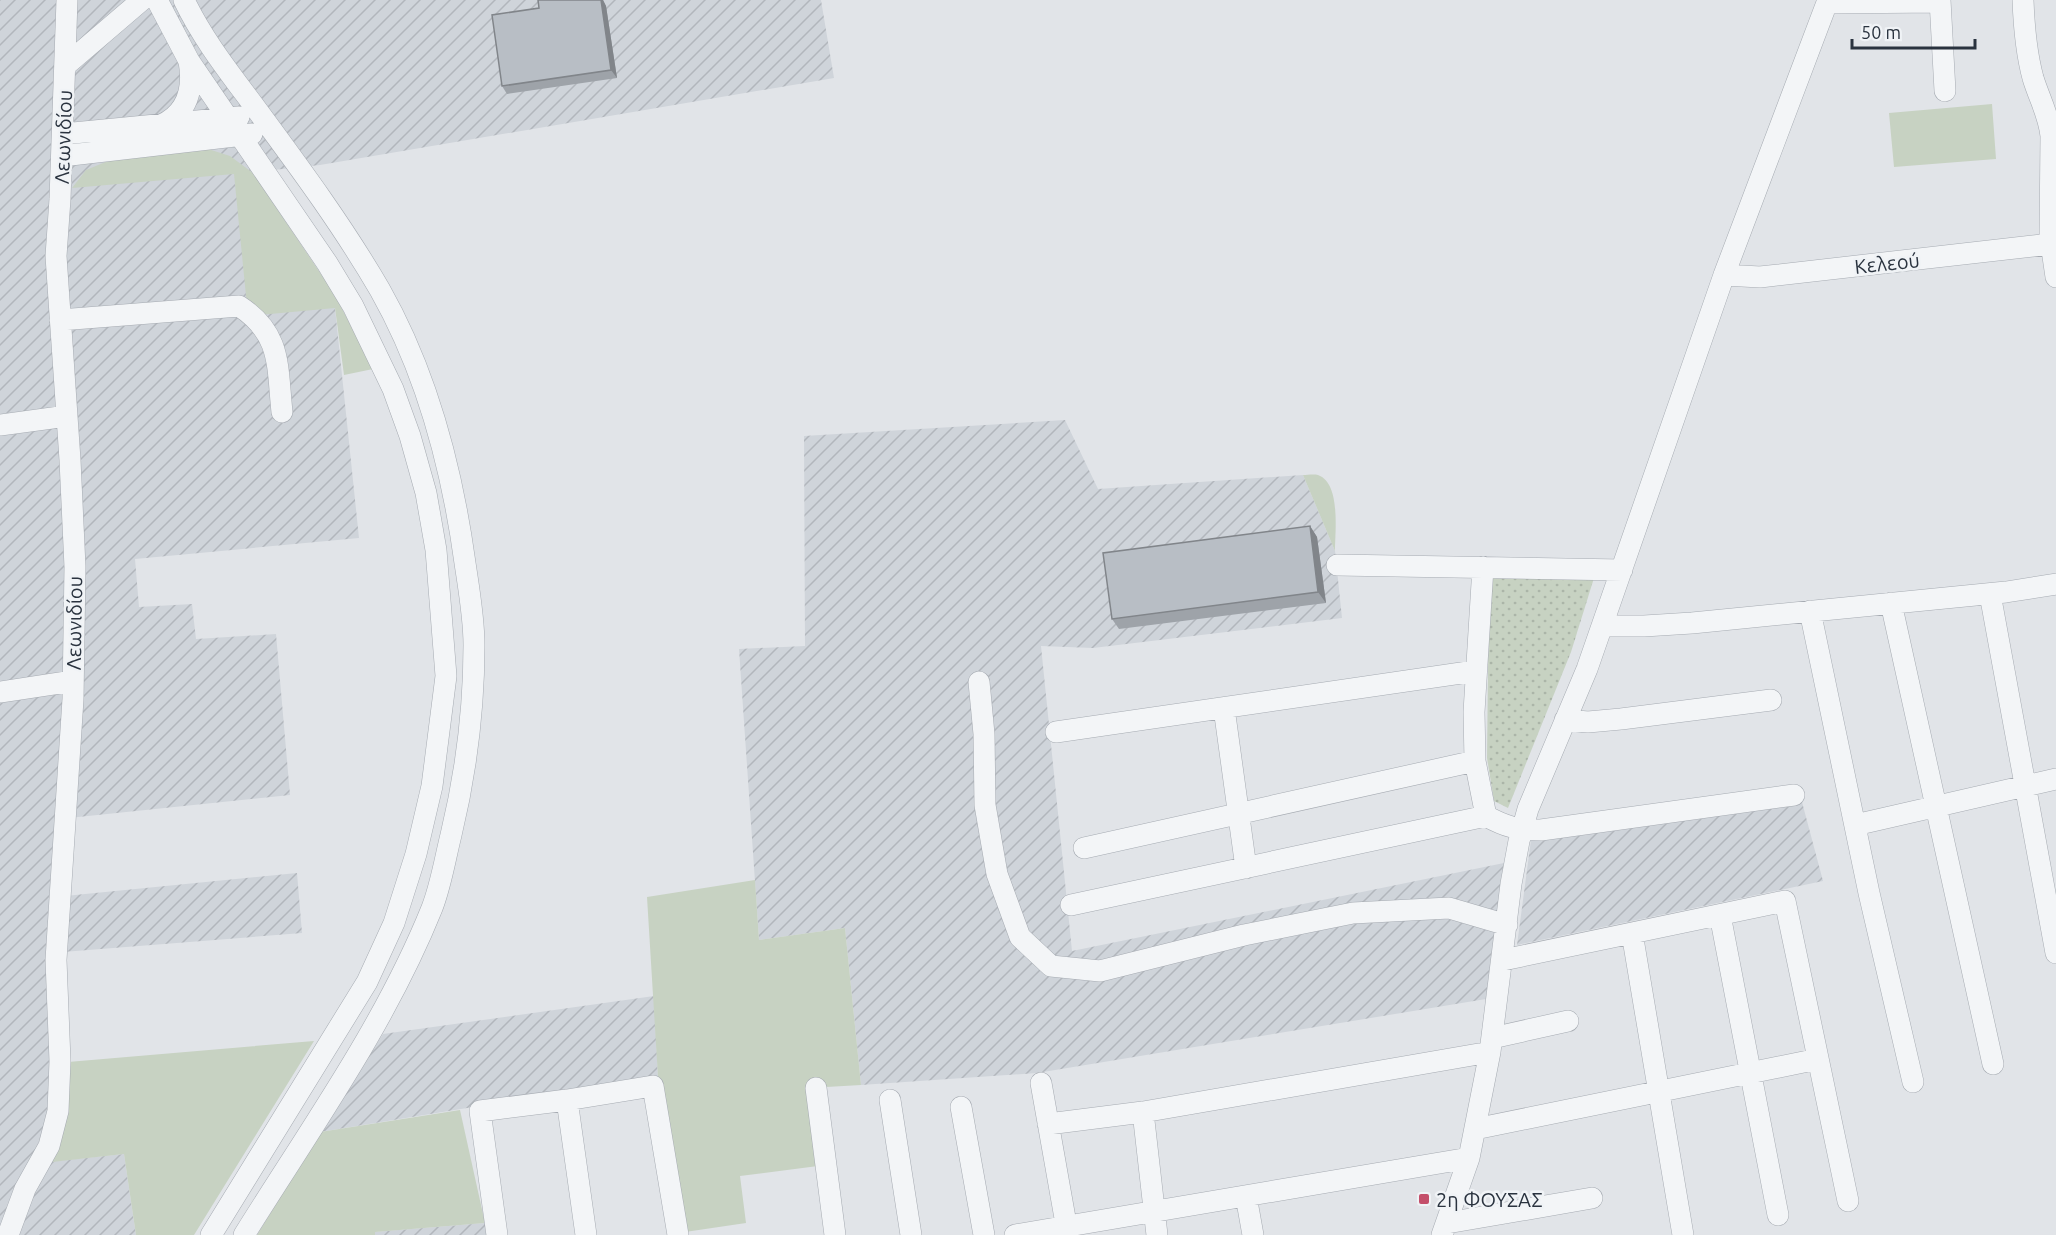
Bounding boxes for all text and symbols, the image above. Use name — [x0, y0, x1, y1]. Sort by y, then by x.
scale bar — [1852, 12, 1975, 50]
text: 50 m — [1861, 22, 1901, 42]
street label: Λεωνιδίου — [50, 90, 76, 184]
street label: Κελεού — [1853, 248, 1921, 278]
street label: Λεωνιδίου — [62, 576, 86, 670]
place label: 2η ΦΟΥΣΑΣ — [1436, 1188, 1543, 1211]
marker: 2η ΦΟΥΣΑΣ — [1417, 1192, 1431, 1206]

